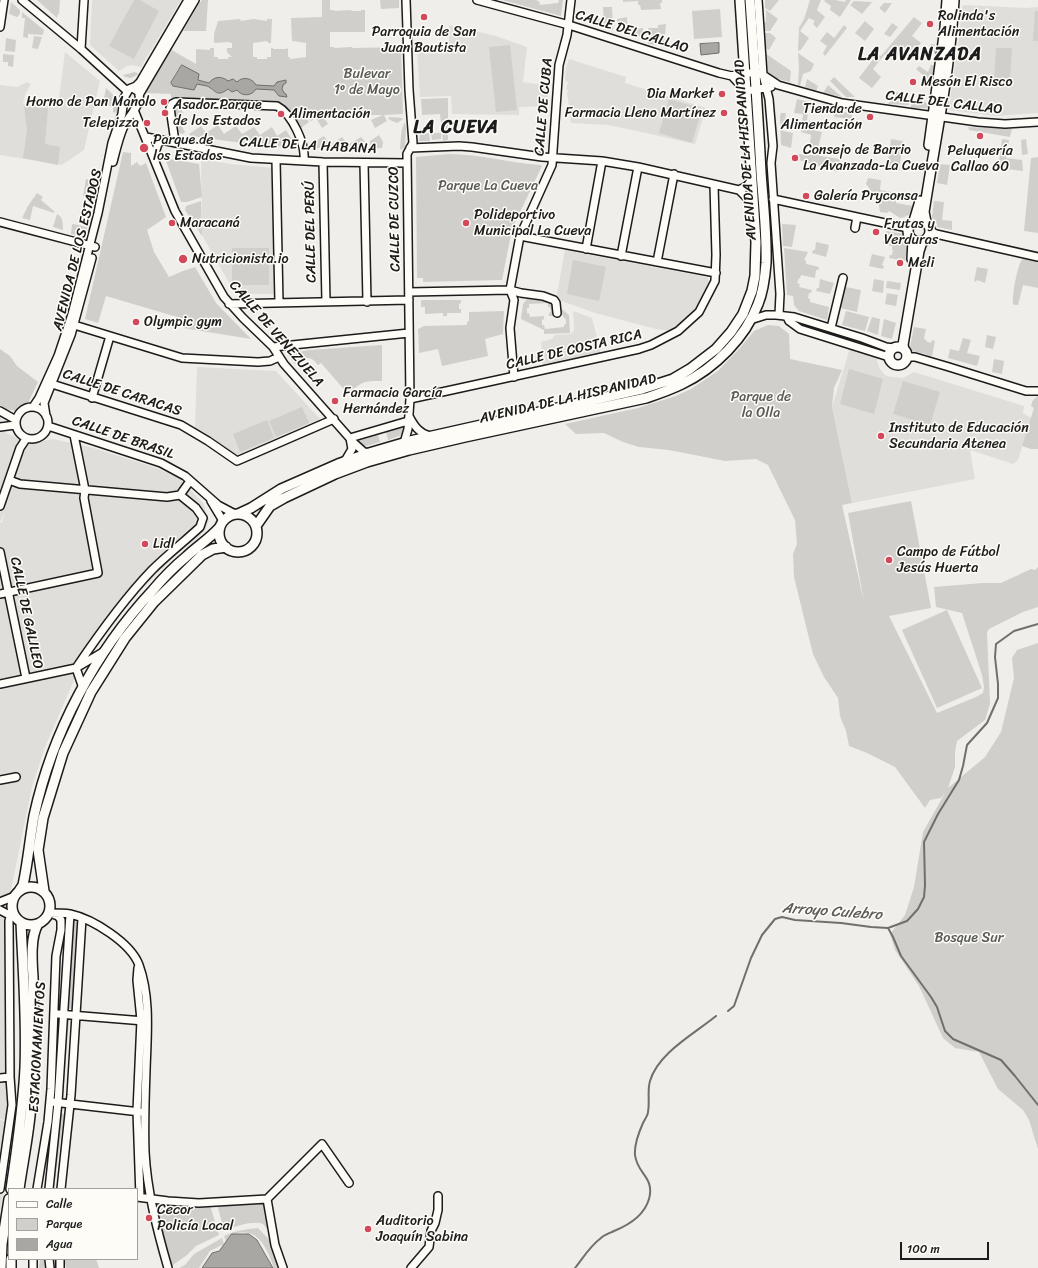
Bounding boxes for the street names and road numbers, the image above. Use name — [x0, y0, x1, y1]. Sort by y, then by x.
street label: CALLE DEL CALLAO — [573, 7, 691, 57]
street label: CALLE DE CUBA — [531, 57, 557, 157]
street label: AVENIDA DE LA HISPANIDAD — [731, 59, 761, 241]
street label: CALLE DEL CALLAO — [885, 88, 1003, 118]
street label: CALLE DE LA HABANA — [239, 134, 377, 158]
street label: CALLE DE CUZCO — [386, 166, 404, 272]
street label: AVENIDA DE LOS ESTADOS — [50, 167, 106, 333]
street label: CALLE DEL PERÚ — [302, 181, 320, 283]
street label: CALLE DE VENEZUELA — [225, 278, 327, 390]
street label: CALLE DE COSTA RICA — [505, 326, 643, 374]
street label: CALLE DE CARACAS — [61, 366, 183, 420]
street label: AVENIDA DE LA HISPANIDAD — [478, 370, 658, 428]
street label: CALLE DE BRASIL — [70, 413, 176, 463]
street label: CALLE DE GALILEO — [6, 555, 46, 671]
street label: ESTACIONAMIENTOS — [26, 981, 50, 1113]

